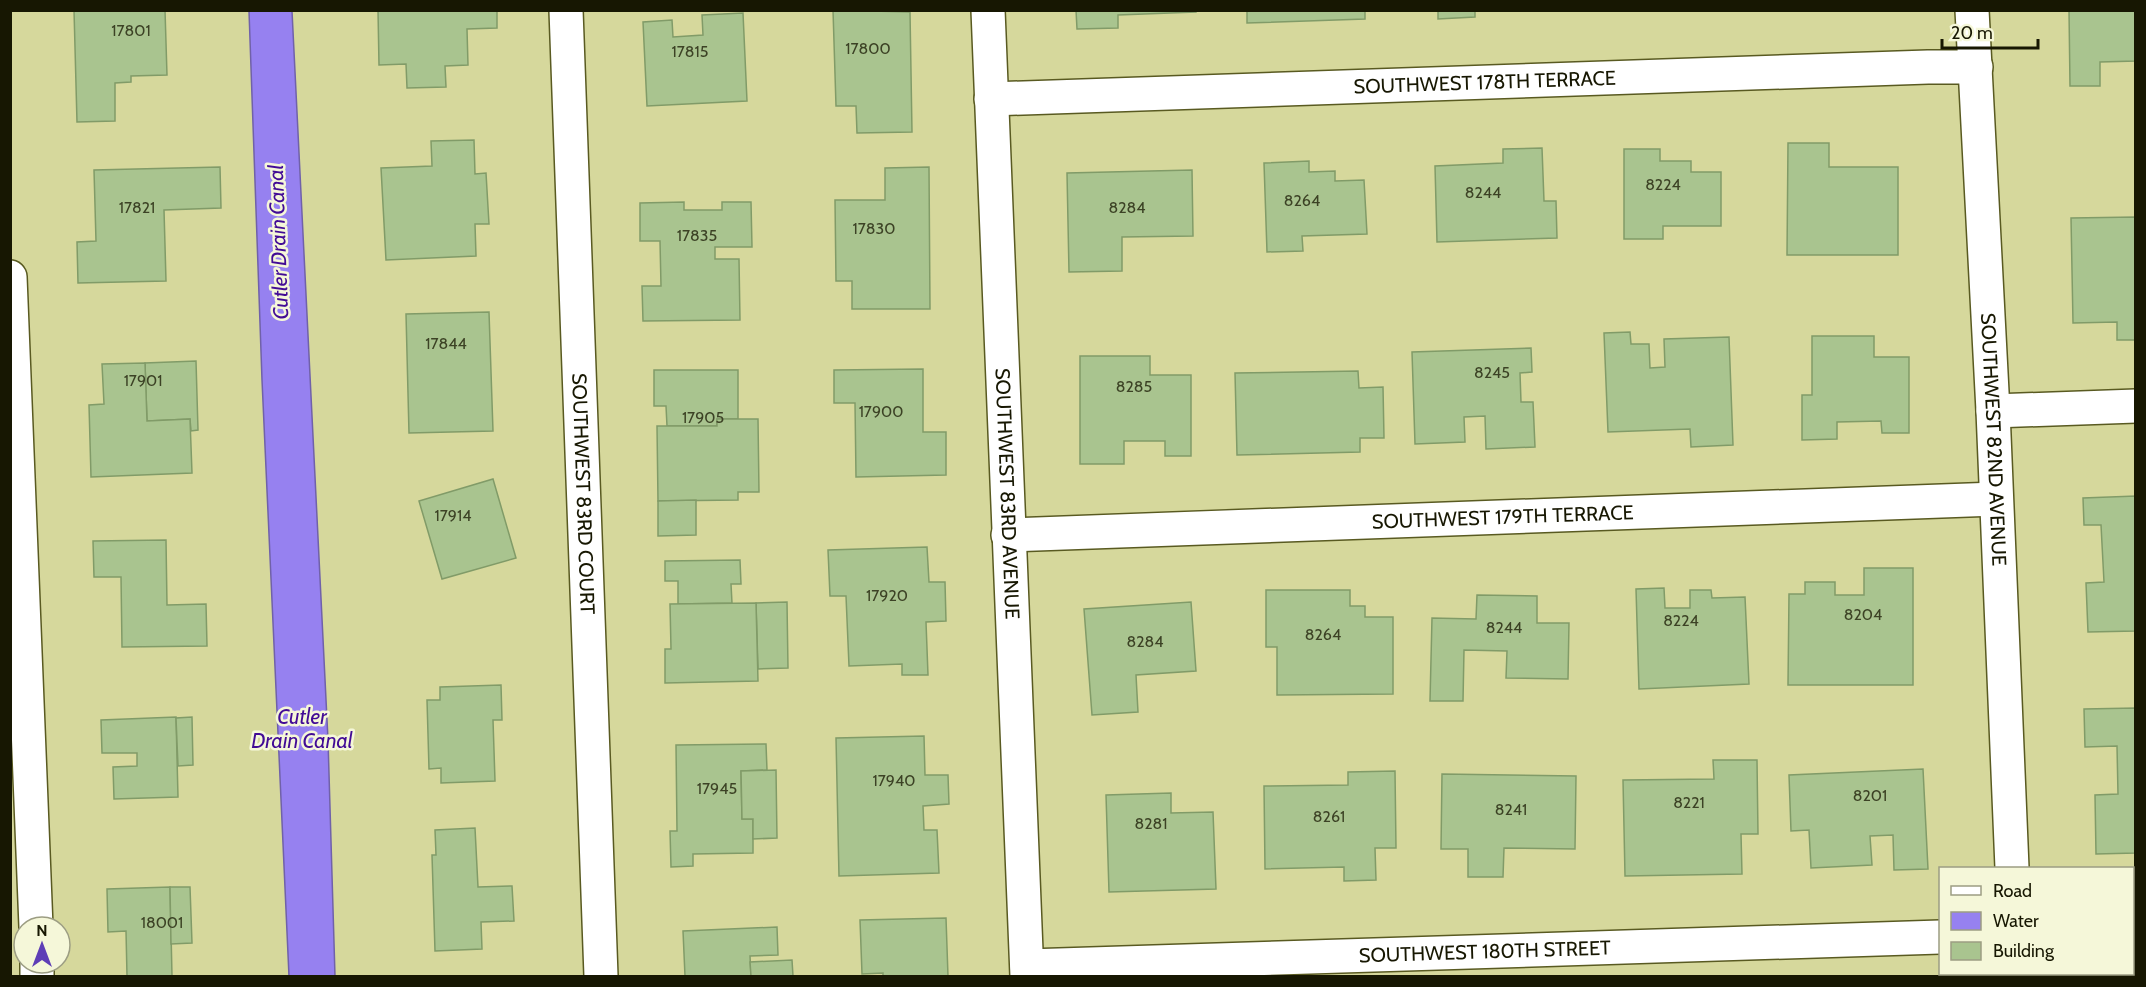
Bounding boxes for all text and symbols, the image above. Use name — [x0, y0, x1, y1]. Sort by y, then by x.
scale bar — [1942, 12, 2038, 50]
house number: 17801 — [111, 21, 151, 40]
text: 20 m — [1951, 22, 1993, 44]
house number: 17800 — [845, 39, 891, 58]
house number: 17815 — [672, 42, 708, 61]
street label: SOUTHWEST 178TH TERRACE — [1353, 66, 1616, 99]
water label: Cutler Drain Canal — [263, 164, 293, 320]
house number: 8224 — [1645, 175, 1681, 194]
house number: 8244 — [1465, 183, 1501, 202]
house number: 8264 — [1284, 191, 1320, 210]
house number: 17821 — [119, 198, 155, 217]
house number: 8284 — [1108, 198, 1146, 217]
house number: 17830 — [853, 219, 895, 238]
house number: 17835 — [677, 226, 717, 245]
street label: SOUTHWEST 82ND AVENUE — [1976, 312, 2011, 566]
house number: 17844 — [425, 334, 467, 353]
house number: 8245 — [1474, 363, 1510, 382]
street label: SOUTHWEST 83RD AVENUE — [990, 367, 1025, 620]
house number: 17901 — [124, 371, 162, 390]
street label: SOUTHWEST 83RD COURT — [567, 372, 600, 615]
house number: 8285 — [1116, 377, 1152, 396]
house number: 17900 — [859, 402, 903, 421]
house number: 17905 — [682, 408, 724, 427]
street label: SOUTHWEST 179TH TERRACE — [1371, 500, 1634, 534]
house number: 17914 — [435, 506, 471, 525]
house number: 17920 — [866, 586, 908, 605]
house number: 8204 — [1844, 605, 1882, 624]
house number: 8224 — [1663, 611, 1699, 630]
house number: 8244 — [1486, 618, 1522, 637]
house number: 8264 — [1305, 625, 1341, 644]
house number: 8284 — [1126, 632, 1164, 651]
water label: Cutler Drain Canal — [251, 704, 353, 753]
house number: 17940 — [873, 771, 915, 790]
house number: 17945 — [697, 779, 737, 798]
house number: 8201 — [1853, 786, 1887, 805]
house number: 8221 — [1673, 793, 1705, 812]
house number: 8241 — [1495, 800, 1527, 819]
house number: 8261 — [1313, 807, 1345, 826]
house number: 8281 — [1135, 814, 1168, 833]
legend — [1939, 867, 2134, 975]
text: Road — [1993, 880, 2032, 902]
text: Water — [1993, 910, 2039, 932]
house number: 18001 — [141, 913, 183, 932]
north arrow — [12, 915, 72, 975]
text: N — [36, 921, 48, 940]
street label: SOUTHWEST 180TH STREET — [1358, 935, 1611, 967]
text: Building — [1993, 940, 2055, 962]

